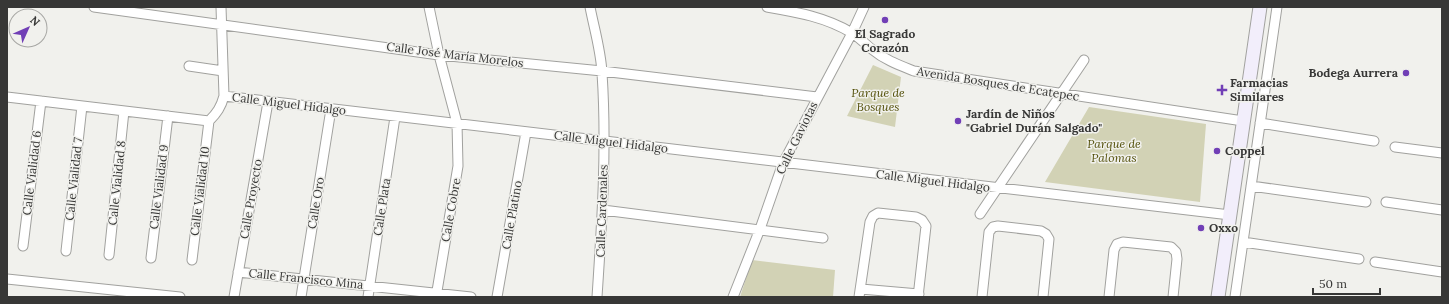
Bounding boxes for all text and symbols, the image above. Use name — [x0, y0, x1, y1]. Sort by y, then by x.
north arrow — [8, 8, 48, 48]
text: N — [27, 13, 43, 29]
marker: El Sagrado Corazón — [880, 15, 890, 25]
place label: El Sagrado Corazón — [855, 26, 915, 55]
street label: Calle José María Morelos — [386, 39, 525, 70]
street label: Avenida Bosques de Ecatepec — [915, 63, 1080, 104]
place label: Bodega Aurrera — [1309, 65, 1399, 80]
marker: Bodega Aurrera — [1401, 68, 1411, 78]
place label: Farmacias Similares — [1230, 75, 1288, 104]
park label: Parque de Bosques — [851, 85, 905, 114]
marker: Farmacias Similares — [1217, 85, 1227, 95]
street label: Calle Miguel Hidalgo — [231, 89, 347, 118]
street label: Calle Gaviotas — [773, 99, 821, 176]
place label: Jardín de Niños "Gabriel Durán Salgado" — [966, 106, 1102, 135]
marker: Jardín de Niños "Gabriel Durán Salgado" — [953, 116, 963, 126]
street label: Calle Miguel Hidalgo — [553, 127, 669, 156]
street label: Calle Vialidad 6 — [19, 130, 44, 216]
street label: Calle Vialidad 7 — [62, 136, 85, 221]
park label: Parque de Palomas — [1087, 136, 1141, 165]
street label: Calle Vialidad 8 — [105, 140, 128, 226]
place label: Coppel — [1225, 143, 1265, 158]
street label: Calle Vialidad 9 — [146, 144, 171, 230]
street label: Calle Vialidad 10 — [187, 145, 212, 237]
marker: Coppel — [1212, 146, 1222, 156]
street label: Calle Proyecto — [236, 158, 265, 240]
street label: Calle Cardenales — [592, 164, 611, 258]
street label: Calle Miguel Hidalgo — [875, 166, 991, 195]
street label: Calle Oro — [304, 176, 327, 230]
street label: Calle Cobre — [437, 176, 464, 243]
street label: Calle Plata — [370, 177, 393, 237]
street label: Calle Platino — [498, 179, 525, 251]
place label: Oxxo — [1209, 220, 1238, 235]
marker: Oxxo — [1196, 223, 1206, 233]
street label: Calle Francisco Mina — [248, 265, 364, 292]
scale bar — [1313, 270, 1380, 296]
text: 50 m — [1319, 276, 1347, 291]

